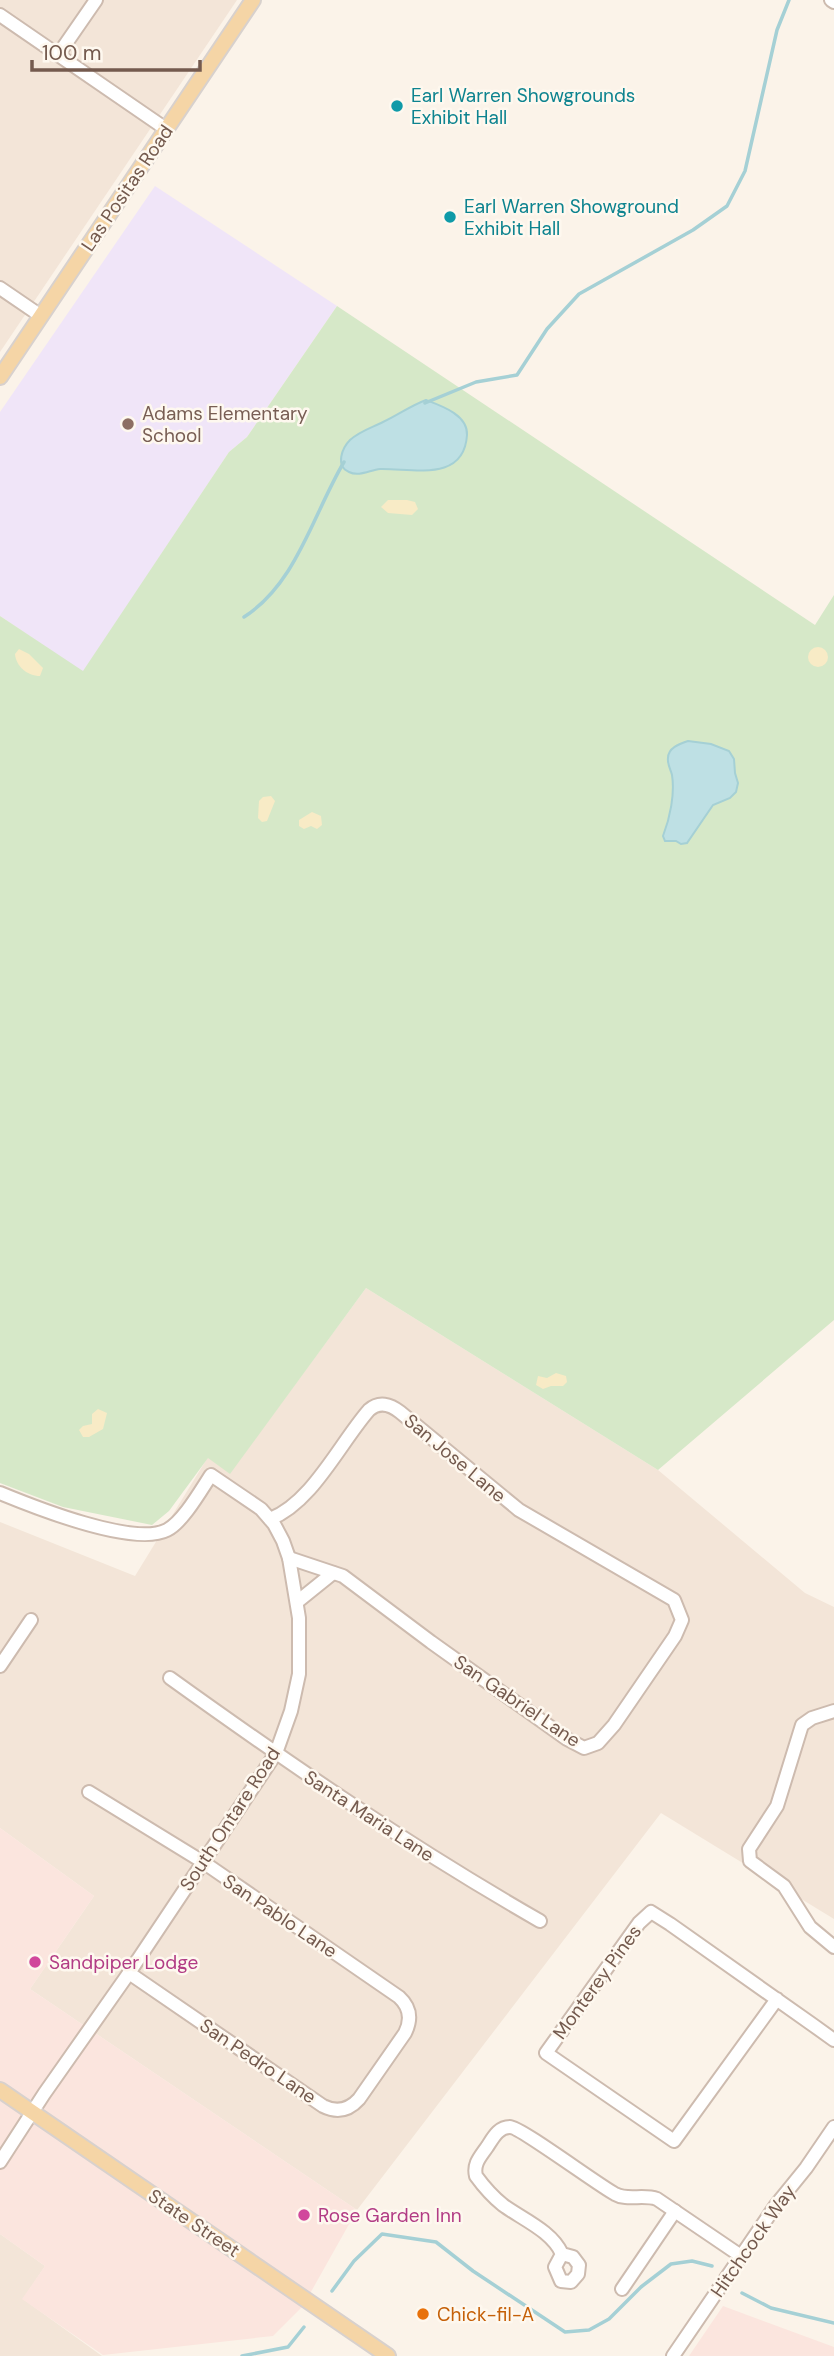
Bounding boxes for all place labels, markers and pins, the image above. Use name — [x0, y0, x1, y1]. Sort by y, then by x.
place label: Earl Warren Showgrounds Exhibit Hall — [411, 83, 635, 130]
marker: Earl Warren Showgrounds Exhibit Hall — [389, 98, 405, 114]
place label: Earl Warren Showground Exhibit Hall — [464, 194, 679, 241]
marker: Earl Warren Showground Exhibit Hall — [442, 209, 458, 225]
place label: Adams Elementary School — [142, 401, 308, 448]
marker: Adams Elementary School — [120, 416, 136, 432]
place label: Sandpiper Lodge — [49, 1950, 198, 1975]
marker: Sandpiper Lodge — [27, 1954, 43, 1970]
place label: Rose Garden Inn — [318, 2203, 462, 2228]
marker: Rose Garden Inn — [296, 2207, 312, 2223]
place label: Chick-fil-A — [437, 2302, 534, 2327]
marker: Chick-fil-A — [415, 2306, 431, 2322]

